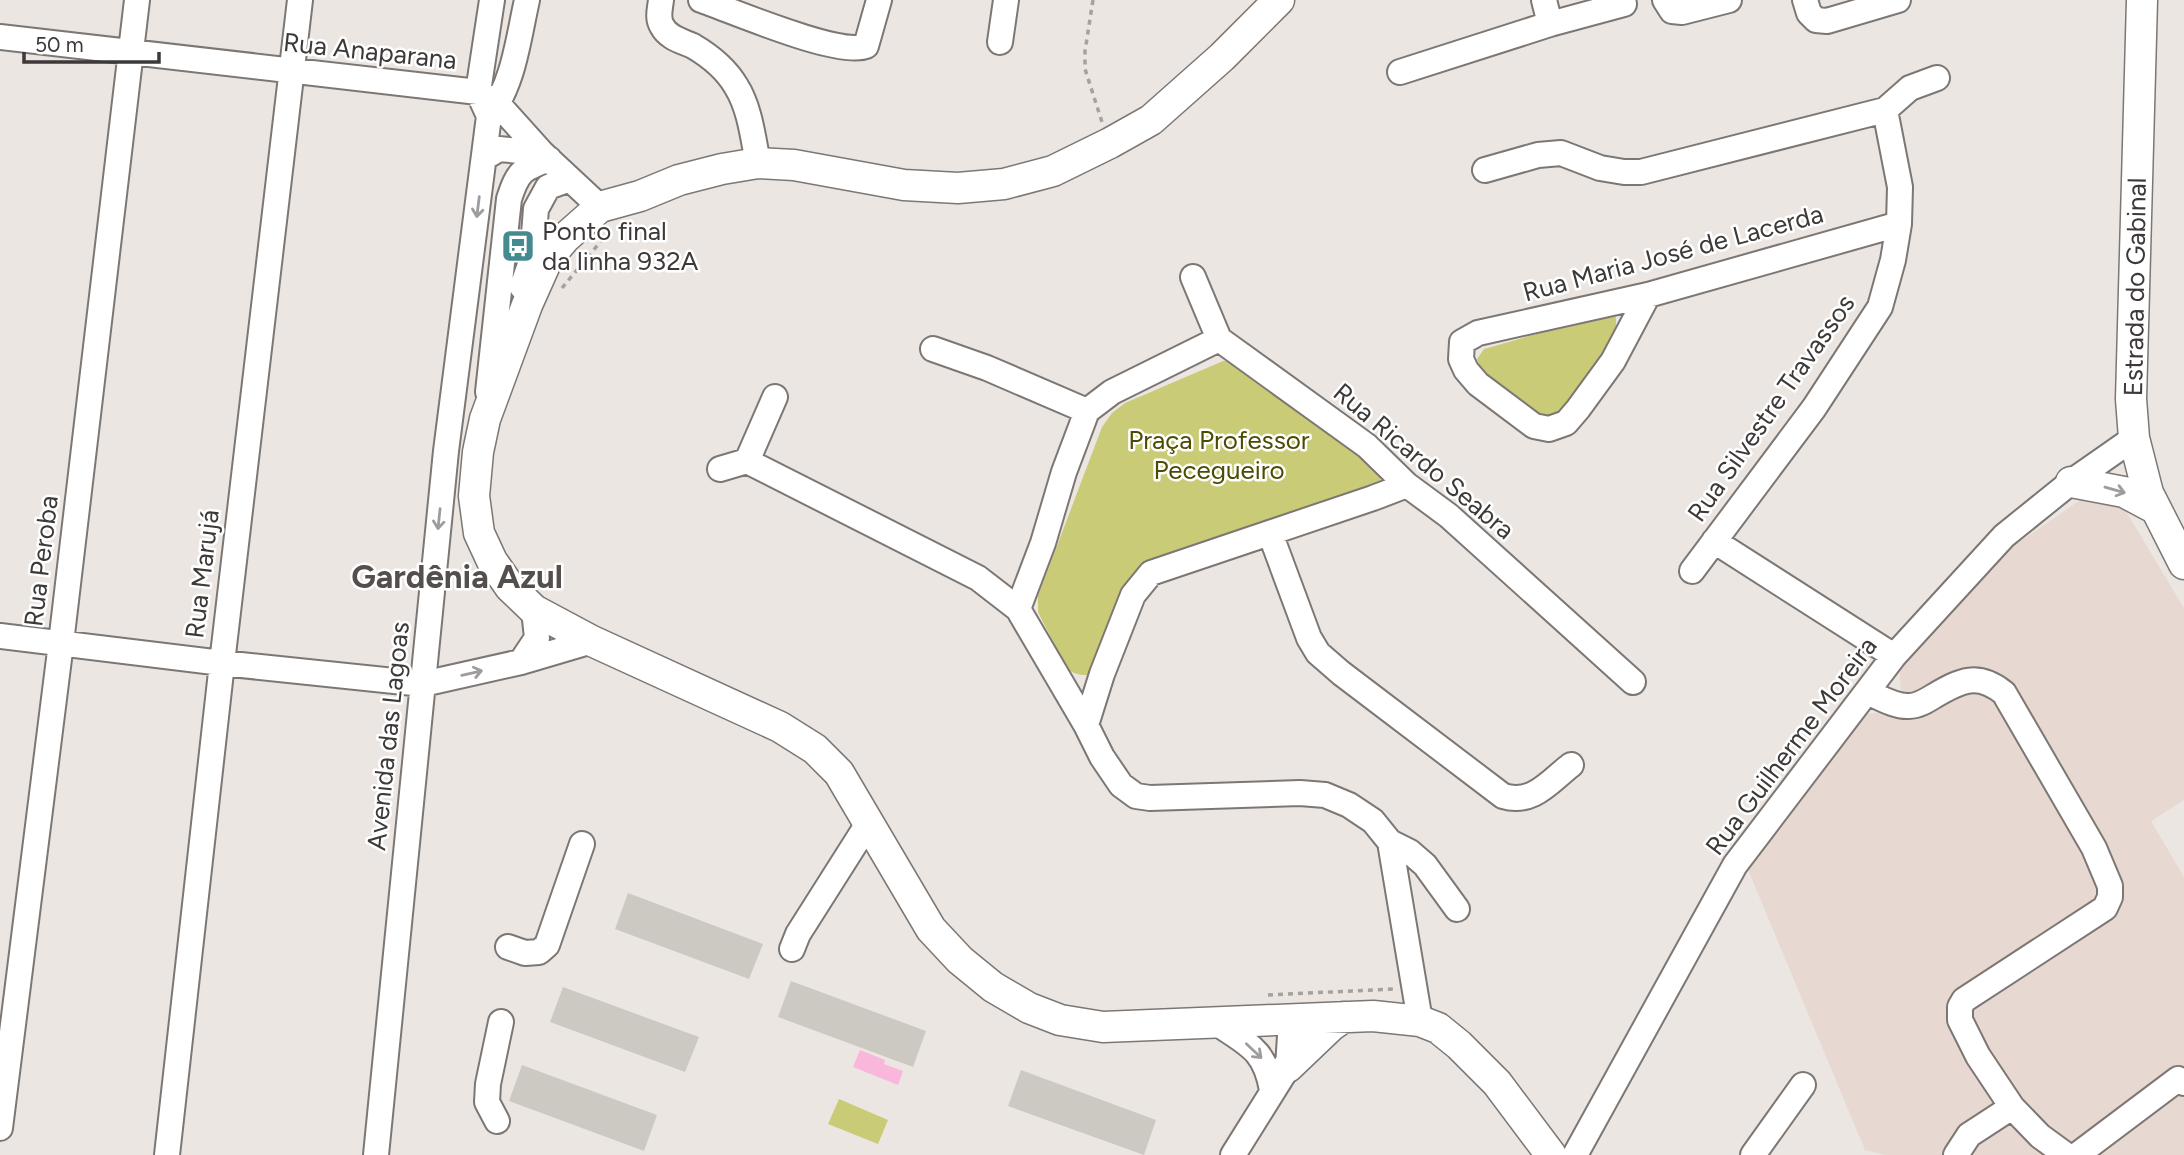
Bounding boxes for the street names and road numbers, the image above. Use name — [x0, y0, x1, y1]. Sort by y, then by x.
street label: Rua Anaparana — [282, 26, 458, 76]
street label: Estrada do Gabinal — [2117, 177, 2153, 397]
street label: Rua Maria José de Lacerda — [1519, 197, 1827, 309]
street label: Rua Silvestre Travassos — [1681, 288, 1861, 528]
street label: Rua Ricardo Seabra — [1327, 376, 1521, 546]
street label: Rua Peroba — [17, 494, 65, 628]
street label: Rua Marujá — [178, 508, 226, 640]
street label: Avenida das Lagoas — [360, 620, 416, 852]
street label: Rua Guilherme Moreira — [1699, 631, 1883, 861]

